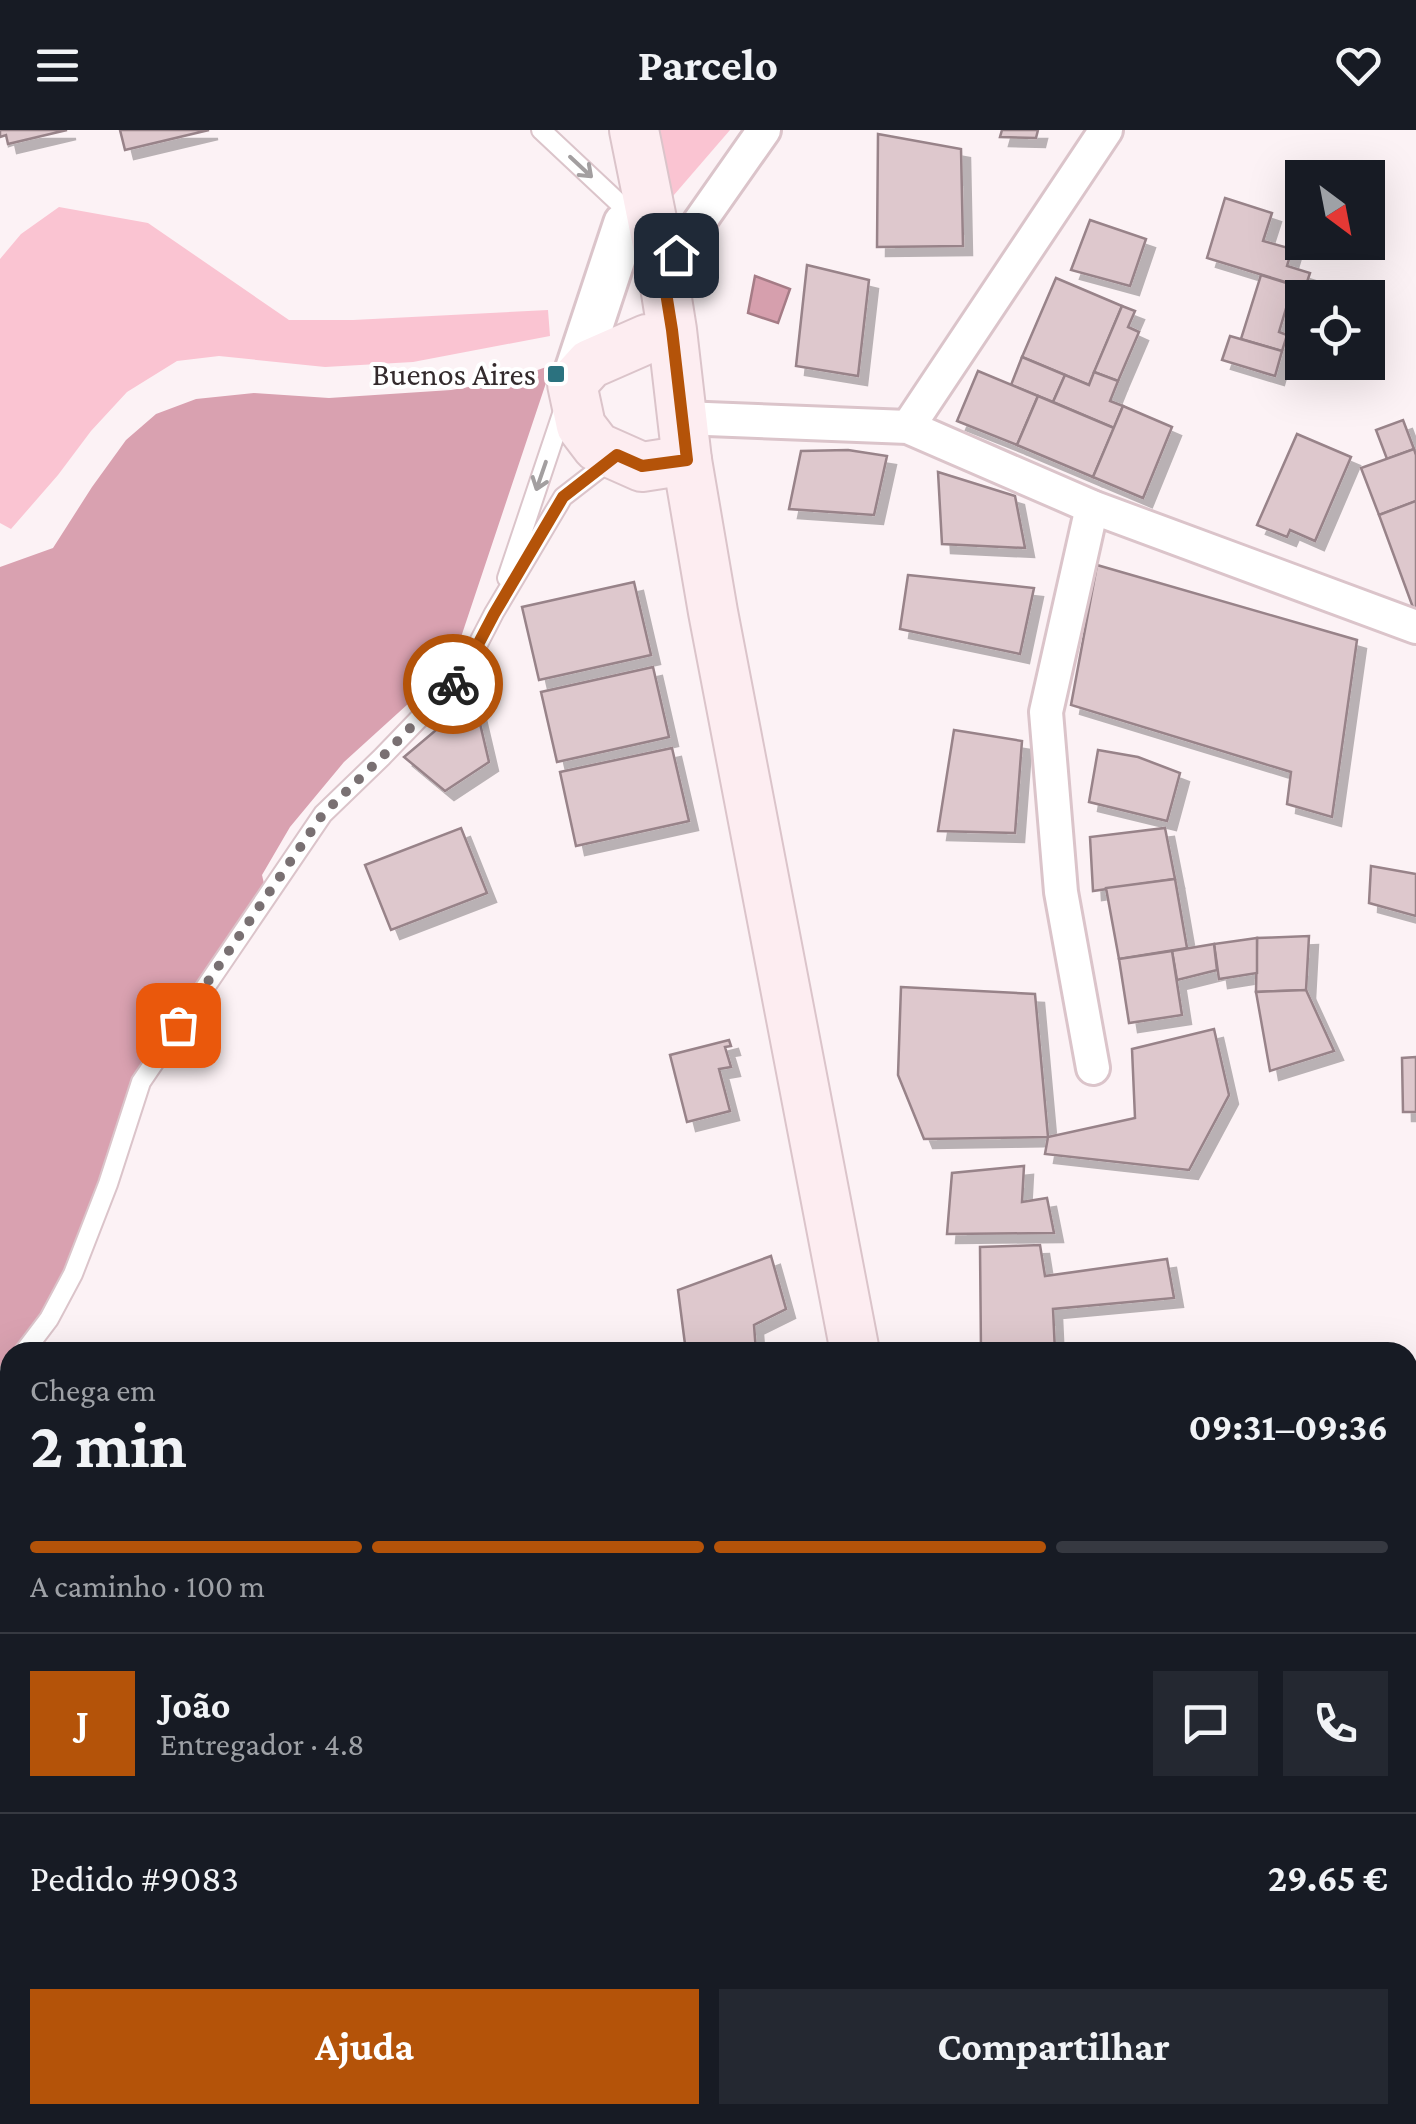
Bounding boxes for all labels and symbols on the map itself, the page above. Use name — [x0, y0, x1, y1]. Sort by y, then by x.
one-way arrow — [568, 156, 593, 179]
north arrow — [1285, 160, 1385, 260]
pin — [634, 213, 719, 298]
place label: Buenos Aires — [372, 356, 536, 392]
marker: Buenos Aires — [545, 363, 567, 385]
one-way arrow — [531, 460, 549, 491]
courier — [403, 634, 503, 734]
pin — [136, 983, 221, 1068]

